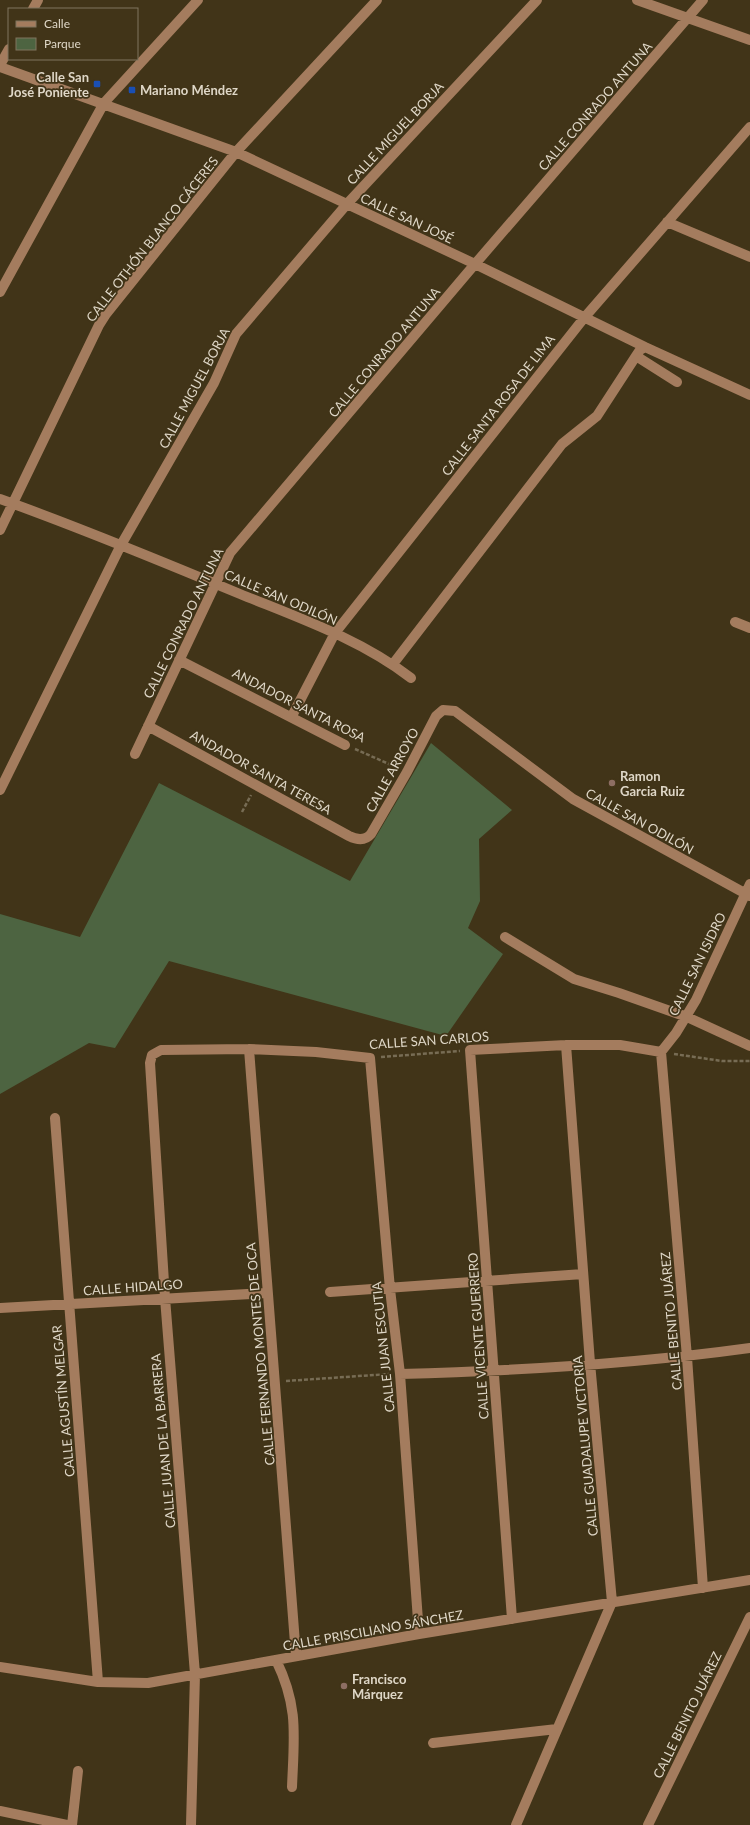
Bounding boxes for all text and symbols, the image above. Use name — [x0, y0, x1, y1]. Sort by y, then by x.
legend — [8, 8, 138, 60]
text: Calle — [44, 16, 70, 31]
text: Parque — [44, 36, 81, 51]
street label: CALLE CONRADO ANTUNA — [535, 38, 655, 174]
place label: Calle San José Poniente — [9, 69, 89, 100]
street label: CALLE MIGUEL BORJA — [343, 78, 447, 188]
marker: Calle San José Poniente — [92, 79, 102, 89]
place label: Mariano Méndez — [140, 82, 238, 98]
marker: Mariano Méndez — [127, 85, 137, 95]
street label: CALLE OTHÓN BLANCO CÁCERES — [83, 153, 221, 325]
street label: CALLE SAN JOSÉ — [358, 189, 456, 247]
street label: CALLE CONRADO ANTUNA — [325, 283, 443, 420]
street label: CALLE MIGUEL BORJA — [155, 325, 233, 451]
street label: CALLE SANTA ROSA DE LIMA — [438, 331, 558, 479]
street label: CALLE CONRADO ANTUNA — [140, 545, 227, 701]
street label: CALLE SAN ODILÓN — [222, 566, 340, 628]
street label: ANDADOR SANTA ROSA — [230, 664, 368, 746]
street label: CALLE ARROYO — [362, 725, 422, 815]
street label: ANDADOR SANTA TERESA — [188, 726, 335, 818]
place label: Ramon Garcia Ruiz — [620, 768, 685, 799]
marker: Ramon Garcia Ruiz — [607, 778, 617, 788]
street label: CALLE SAN ODILÓN — [583, 785, 697, 857]
street label: CALLE SAN ISIDRO — [665, 910, 729, 1018]
street label: CALLE SAN CARLOS — [369, 1028, 489, 1052]
street label: CALLE FERNANDO MONTES DE OCA — [242, 1242, 278, 1466]
street label: CALLE BENITO JUÁREZ — [657, 1251, 685, 1391]
street label: CALLE VICENTE GUERRERO — [464, 1252, 492, 1420]
street label: CALLE HIDALGO — [83, 1276, 183, 1298]
street label: CALLE JUAN ESCUTIA — [368, 1281, 398, 1413]
street label: CALLE AGUSTÍN MELGAR — [48, 1323, 78, 1478]
street label: CALLE JUAN DE LA BARRERA — [147, 1353, 179, 1529]
street label: CALLE GUADALUPE VICTORIA — [569, 1355, 601, 1537]
street label: CALLE PRISCILIANO SÁNCHEZ — [282, 1606, 465, 1654]
street label: CALLE BENITO JUÁREZ — [649, 1649, 725, 1781]
place label: Francisco Márquez — [352, 1671, 407, 1702]
marker: Francisco Márquez — [339, 1681, 349, 1691]

